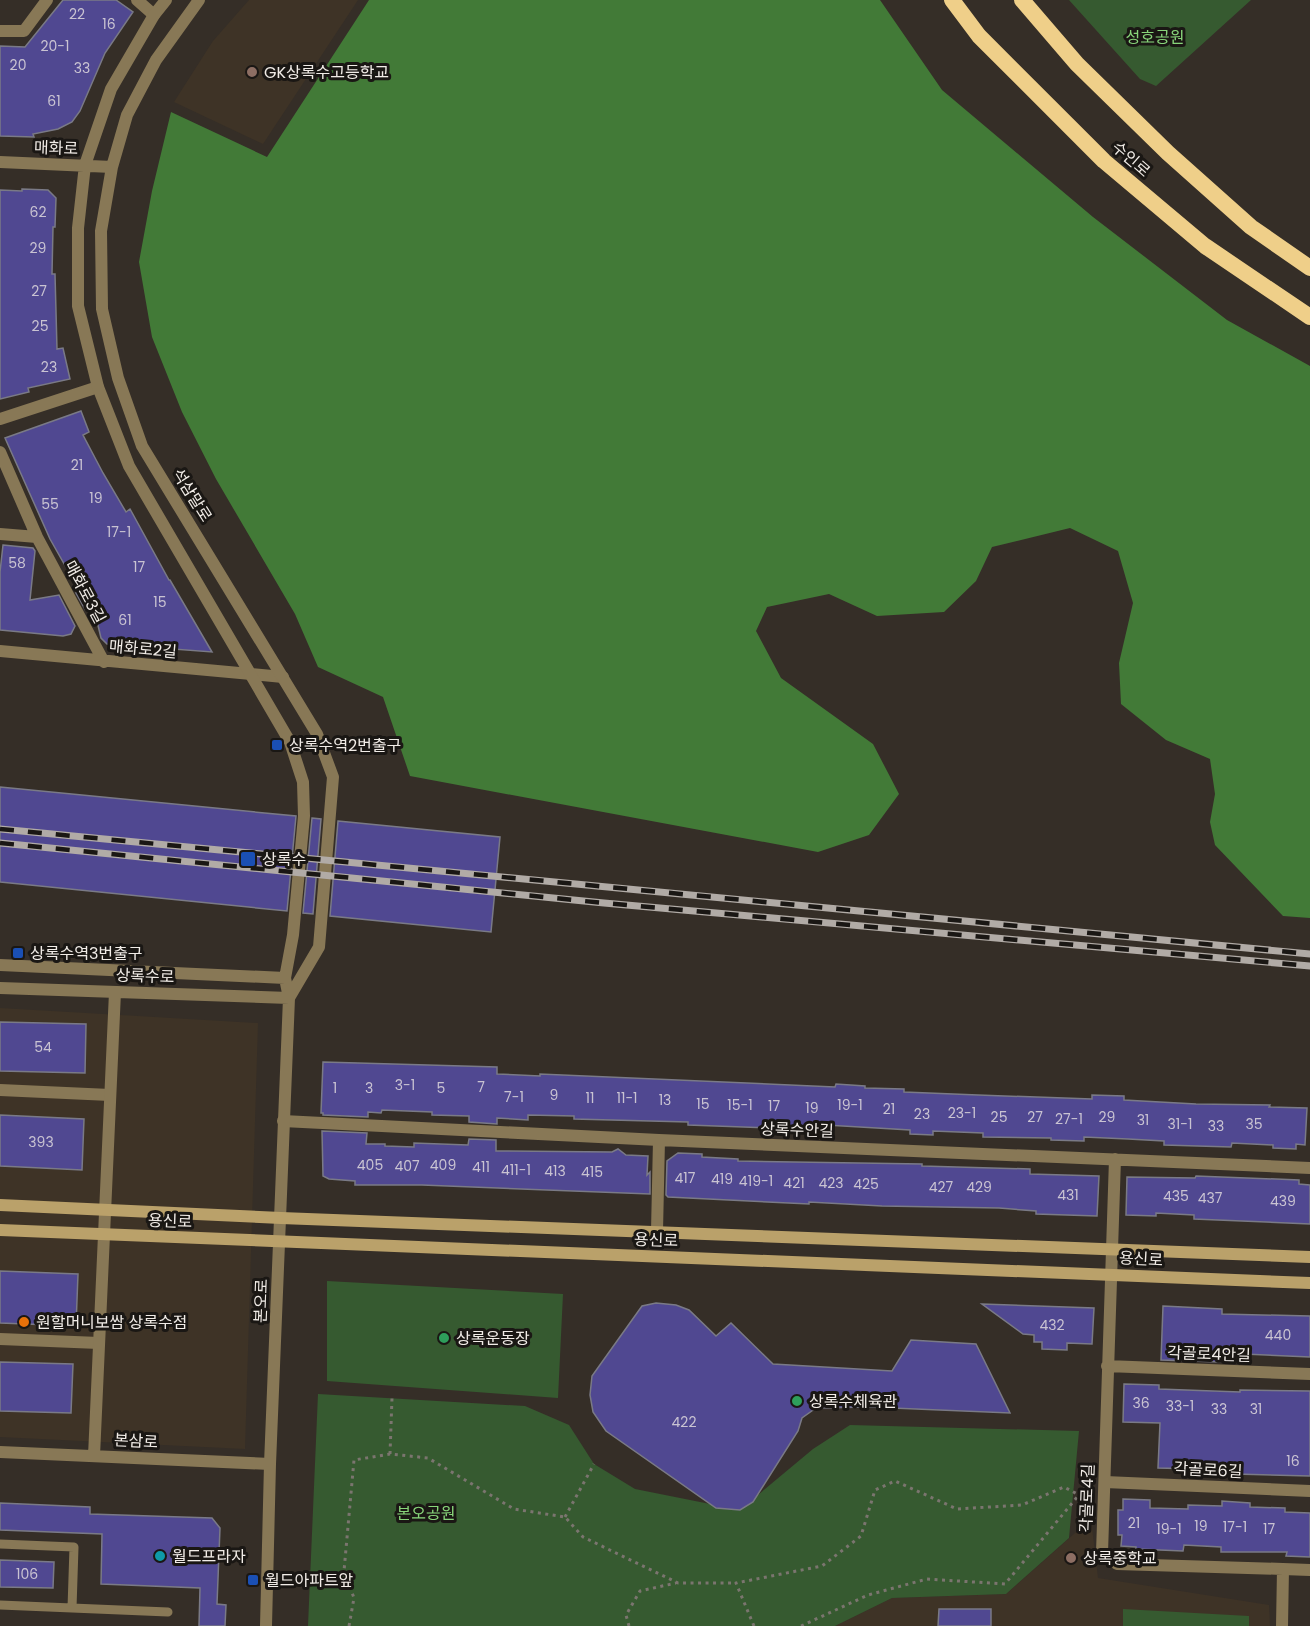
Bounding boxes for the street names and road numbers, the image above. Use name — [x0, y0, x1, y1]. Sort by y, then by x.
street label: 매화로 — [34, 136, 79, 160]
street label: 수인로 — [1107, 136, 1155, 182]
street label: 석삼말로 — [167, 464, 217, 526]
street label: 매화로3길 — [59, 556, 111, 628]
street label: 매화로2길 — [108, 635, 178, 663]
street label: 상록수로 — [115, 963, 175, 989]
street label: 상록수안길 — [760, 1117, 834, 1143]
street label: 용신로 — [148, 1209, 193, 1233]
street label: 용신로 — [634, 1228, 679, 1252]
street label: 용신로 — [1118, 1246, 1164, 1272]
street label: 본오로 — [249, 1278, 273, 1323]
street label: 각골로4안길 — [1167, 1341, 1251, 1367]
street label: 본삼로 — [113, 1428, 159, 1454]
street label: 각골로6길 — [1173, 1457, 1243, 1483]
street label: 각골로4길 — [1074, 1463, 1100, 1533]

